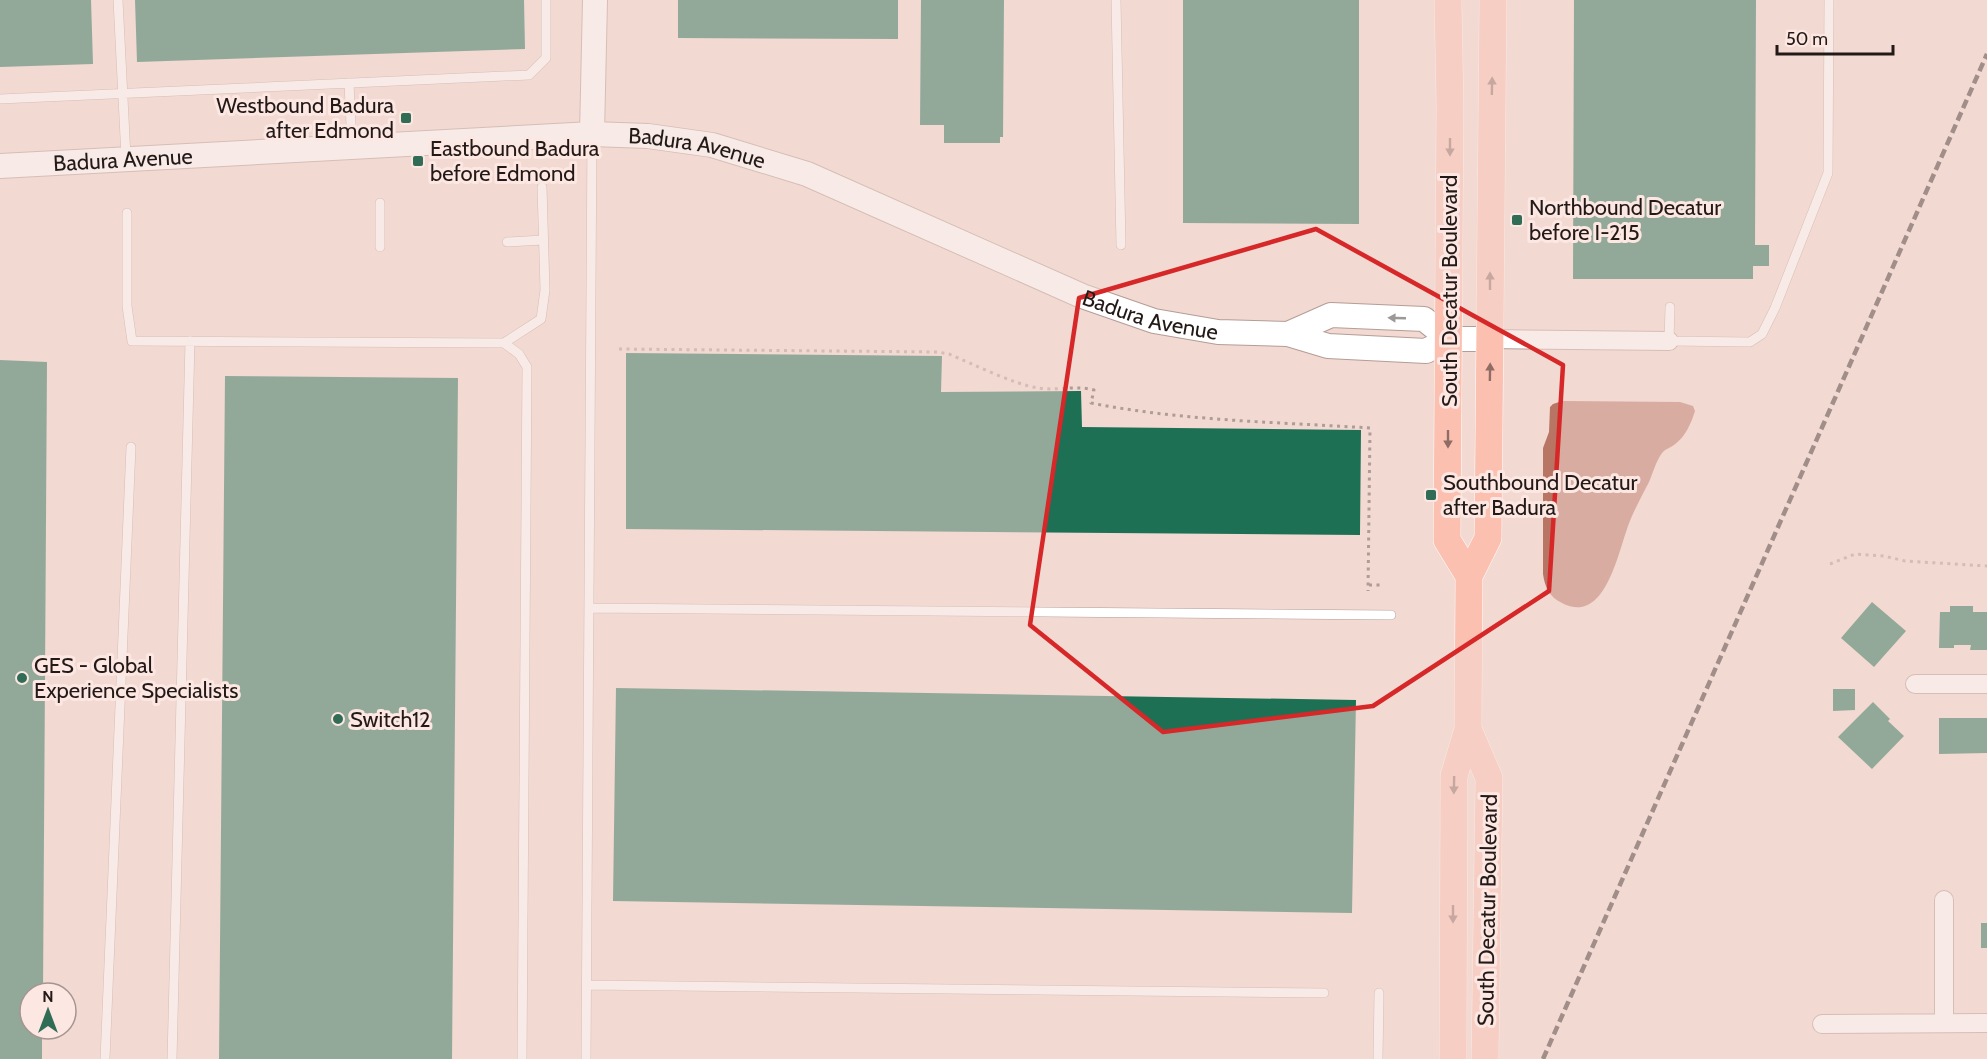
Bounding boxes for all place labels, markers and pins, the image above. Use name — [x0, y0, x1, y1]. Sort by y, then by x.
place label: Westbound Badura after Edmond — [216, 92, 394, 144]
marker: Westbound Badura after Edmond — [399, 111, 413, 125]
place label: Eastbound Badura before Edmond — [430, 135, 600, 187]
marker: Eastbound Badura before Edmond — [411, 154, 425, 168]
place label: Northbound Decatur before I-215 — [1529, 194, 1721, 246]
marker: Northbound Decatur before I-215 — [1510, 213, 1524, 227]
place label: Southbound Decatur after Badura — [1443, 469, 1638, 521]
marker: Southbound Decatur after Badura — [1424, 488, 1438, 502]
place label: GES - Global Experience Specialists — [34, 652, 238, 704]
marker: GES - Global Experience Specialists — [15, 671, 29, 685]
place label: Switch12 — [350, 706, 431, 733]
marker: Switch12 — [331, 712, 345, 726]

